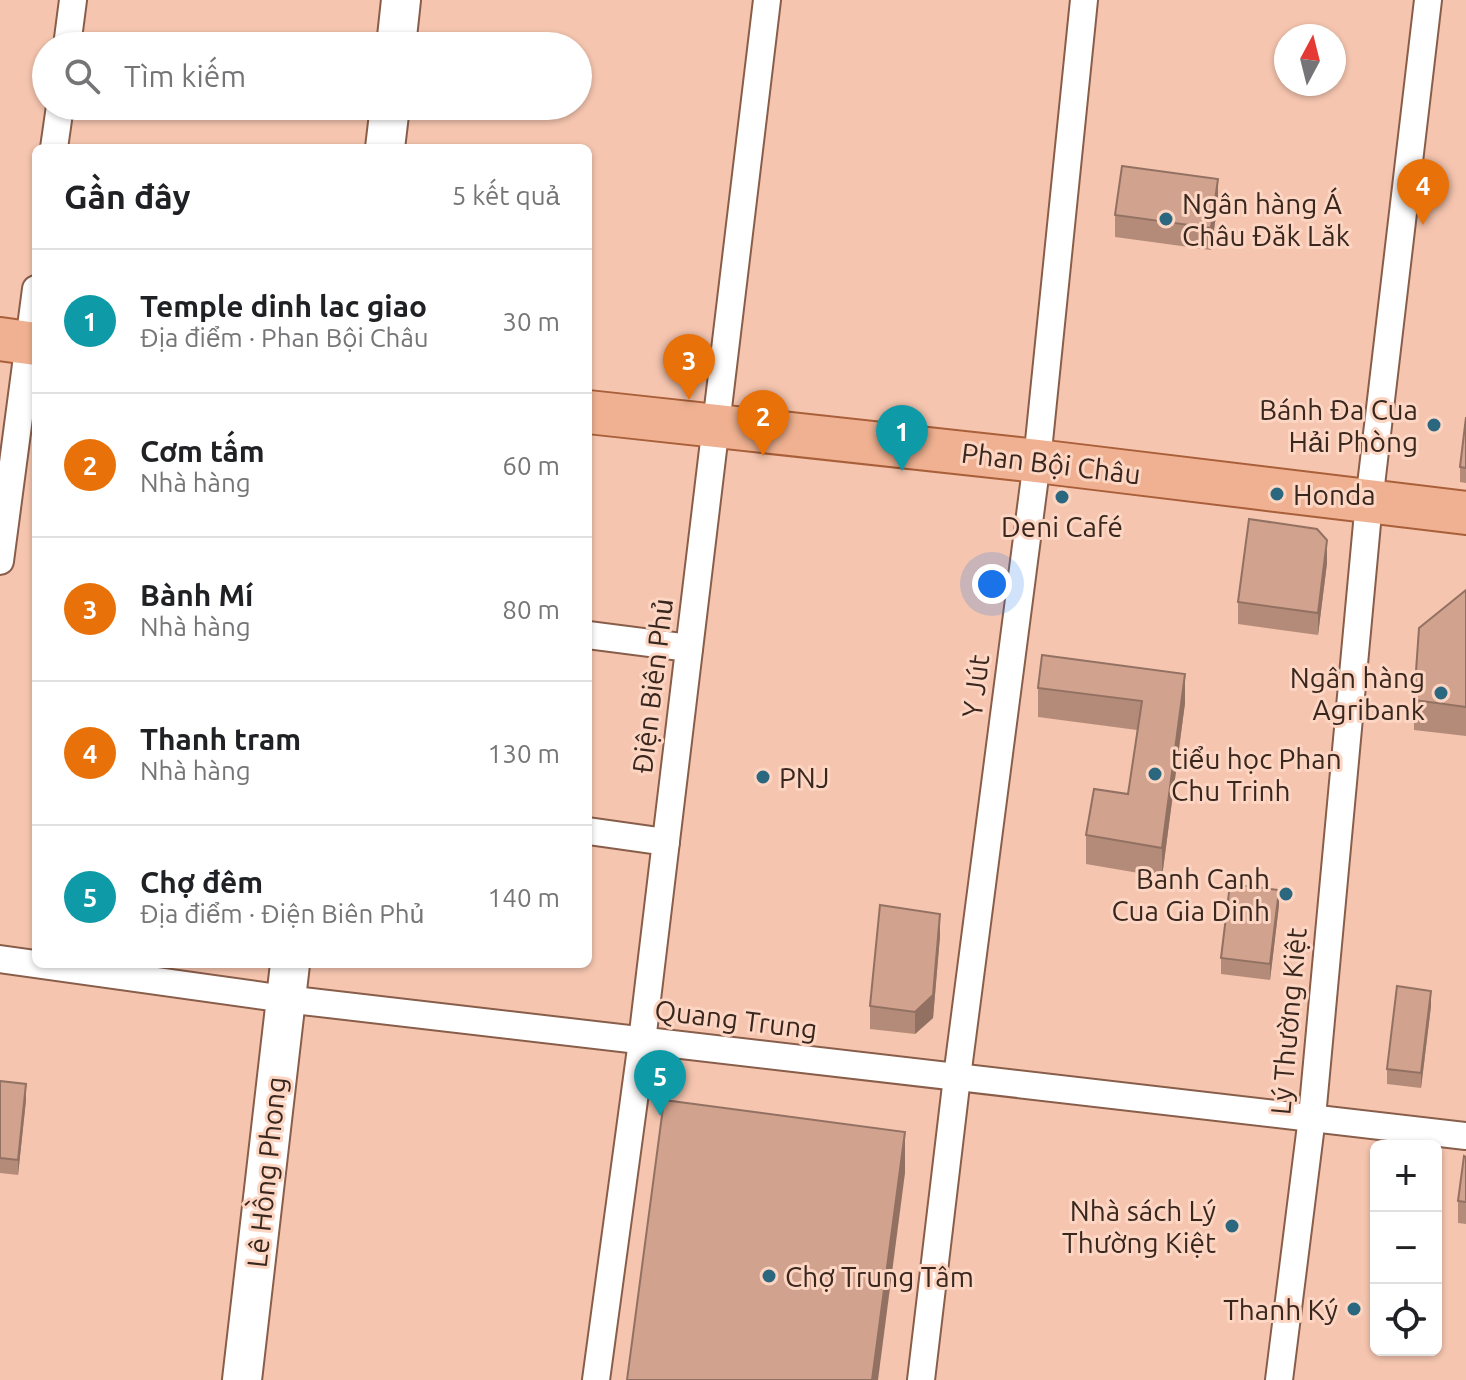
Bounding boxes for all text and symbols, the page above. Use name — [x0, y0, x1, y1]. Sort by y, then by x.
north arrow — [1274, 24, 1346, 96]
search box — [32, 32, 592, 120]
icon: search — [60, 54, 104, 98]
text: Tìm kiếm — [124, 59, 246, 93]
pin: 4 — [1397, 159, 1449, 225]
text: Gần đây — [64, 177, 191, 215]
text: 5 kết quả — [452, 181, 560, 210]
place label: Ngân hàng Á Châu Đăk Lăk — [1182, 187, 1350, 251]
marker: Ngân hàng Á Châu Đăk Lăk — [1157, 210, 1175, 228]
text: Temple dinh lac giao — [140, 289, 427, 323]
text: 1 — [83, 307, 97, 336]
text: 30 m — [502, 307, 560, 336]
text: Địa điểm · Phan Bội Châu — [140, 323, 429, 352]
pin: 3 — [663, 334, 715, 400]
pin: 2 — [737, 390, 789, 456]
place label: Bánh Đa Cua Hải Phòng — [1259, 394, 1418, 457]
pin: 1 — [876, 405, 928, 471]
marker: Bánh Đa Cua Hải Phòng — [1425, 416, 1443, 434]
text: Cơm tấm — [140, 434, 265, 468]
street label: Phan Bội Châu — [960, 437, 1142, 489]
text: 2 — [83, 451, 97, 480]
text: 60 m — [502, 451, 560, 480]
text: Nhà hàng — [140, 468, 251, 497]
place label: Honda — [1293, 479, 1376, 510]
marker: Honda — [1268, 485, 1286, 503]
marker: Deni Café — [1053, 488, 1071, 506]
place label: Deni Café — [1001, 511, 1123, 542]
your location — [972, 564, 1012, 604]
text: Bành Mí — [140, 578, 253, 612]
text: 3 — [83, 595, 97, 624]
text: 80 m — [502, 595, 560, 624]
street label: Điện Biên Phủ — [626, 597, 678, 775]
text: Nhà hàng — [140, 612, 251, 641]
street label: Y Jút — [956, 653, 994, 719]
place label: Ngân hàng Agribank — [1290, 662, 1425, 725]
marker: Ngân hàng Agribank — [1432, 684, 1450, 702]
text: Thanh tram — [140, 722, 301, 756]
text: 4 — [83, 739, 97, 768]
text: 130 m — [488, 739, 560, 768]
place label: tiểu học Phan Chu Trinh — [1171, 743, 1342, 806]
text: Nhà hàng — [140, 756, 251, 785]
place label: PNJ — [779, 762, 830, 793]
marker: tiểu học Phan Chu Trinh — [1146, 765, 1164, 783]
marker: PNJ — [754, 768, 772, 786]
place label: Banh Canh Cua Gia Dinh — [1112, 863, 1270, 926]
text: Chợ đêm — [140, 865, 263, 899]
text: 5 — [83, 883, 97, 912]
text: 140 m — [488, 883, 560, 912]
marker: Banh Canh Cua Gia Dinh — [1277, 885, 1295, 903]
text: Địa điểm · Điện Biên Phủ — [140, 899, 424, 928]
street label: Lý Thường Kiệt — [1264, 926, 1312, 1116]
street label: Quang Trung — [653, 994, 819, 1044]
pin: 5 — [634, 1050, 686, 1116]
street label: Lê Hồng Phong — [238, 1075, 291, 1269]
map controls — [1370, 1140, 1442, 1356]
button: + — [1370, 1140, 1442, 1212]
place label: Nhà sách Lý Thường Kiệt — [1062, 1195, 1216, 1258]
button: − — [1370, 1212, 1442, 1284]
marker: Nhà sách Lý Thường Kiệt — [1223, 1217, 1241, 1235]
place label: Chợ Trung Tâm — [785, 1261, 974, 1292]
marker: Chợ Trung Tâm — [760, 1267, 778, 1285]
button: locate — [1370, 1284, 1442, 1356]
place label: Thanh Ký — [1223, 1294, 1338, 1325]
marker: Thanh Ký — [1345, 1300, 1363, 1318]

